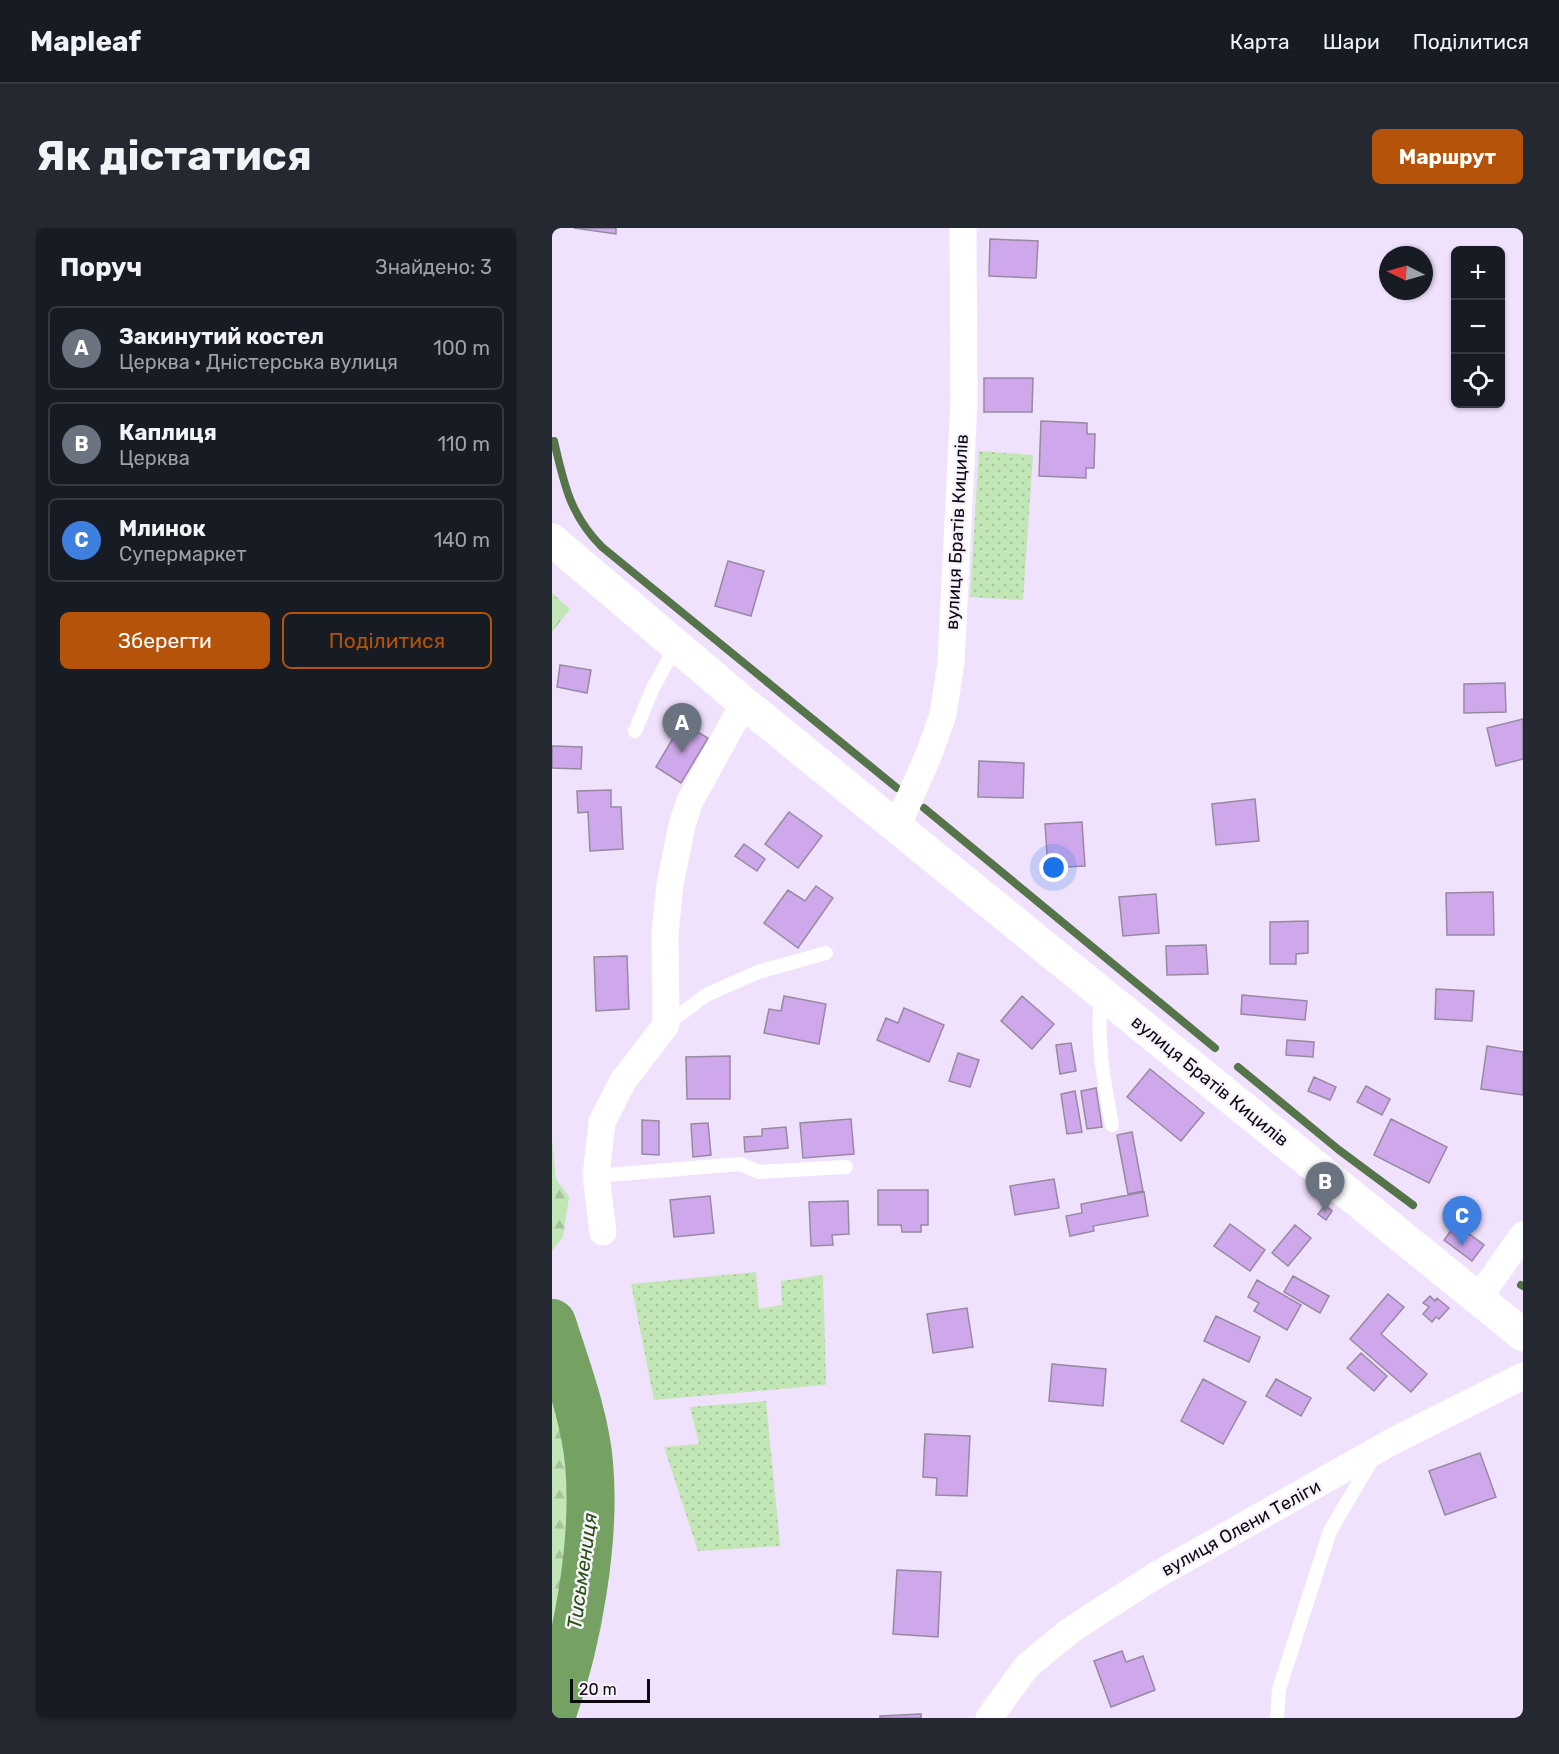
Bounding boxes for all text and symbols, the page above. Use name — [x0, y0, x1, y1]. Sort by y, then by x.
text: Mapleaf — [30, 25, 141, 58]
text: Карта — [1230, 29, 1290, 54]
text: Шари — [1323, 29, 1380, 54]
text: Поділитися — [1413, 29, 1529, 54]
button: Маршрут — [1372, 129, 1523, 184]
text: Як дістатися — [36, 131, 312, 181]
north arrow — [1379, 246, 1433, 300]
map controls — [1451, 246, 1505, 408]
button: + — [1451, 246, 1505, 300]
text: Поруч — [60, 252, 142, 283]
text: Знайдено: 3 — [375, 255, 492, 279]
button: − — [1451, 300, 1505, 354]
text: Закинутий костел — [119, 323, 324, 350]
text: A — [74, 336, 89, 360]
text: 100 m — [433, 336, 490, 360]
text: Церква · Дністерська вулиця — [119, 350, 398, 374]
button: locate — [1451, 354, 1505, 408]
text: Каплиця — [119, 419, 217, 446]
text: B — [74, 432, 89, 456]
text: 110 m — [438, 432, 490, 456]
street label: вулиця Братів Кицилів — [941, 434, 973, 630]
text: Церква — [119, 446, 190, 470]
text: Млинок — [119, 515, 206, 542]
text: C — [74, 528, 89, 552]
text: 140 m — [434, 528, 490, 552]
text: Супермаркет — [119, 542, 247, 566]
button: Зберегти — [60, 612, 270, 669]
button: Поділитися — [282, 612, 492, 669]
pin: A — [662, 704, 702, 753]
your location — [1039, 853, 1068, 882]
street label: вулиця Братів Кицилів — [1127, 1011, 1293, 1151]
pin: B — [1306, 1162, 1344, 1212]
pin: C — [1442, 1196, 1482, 1246]
street label: вулиця Олени Теліги — [1157, 1475, 1325, 1581]
water label: Тисьмениця — [562, 1511, 602, 1631]
scale bar — [570, 1676, 650, 1704]
text: 20 m — [579, 1680, 617, 1699]

